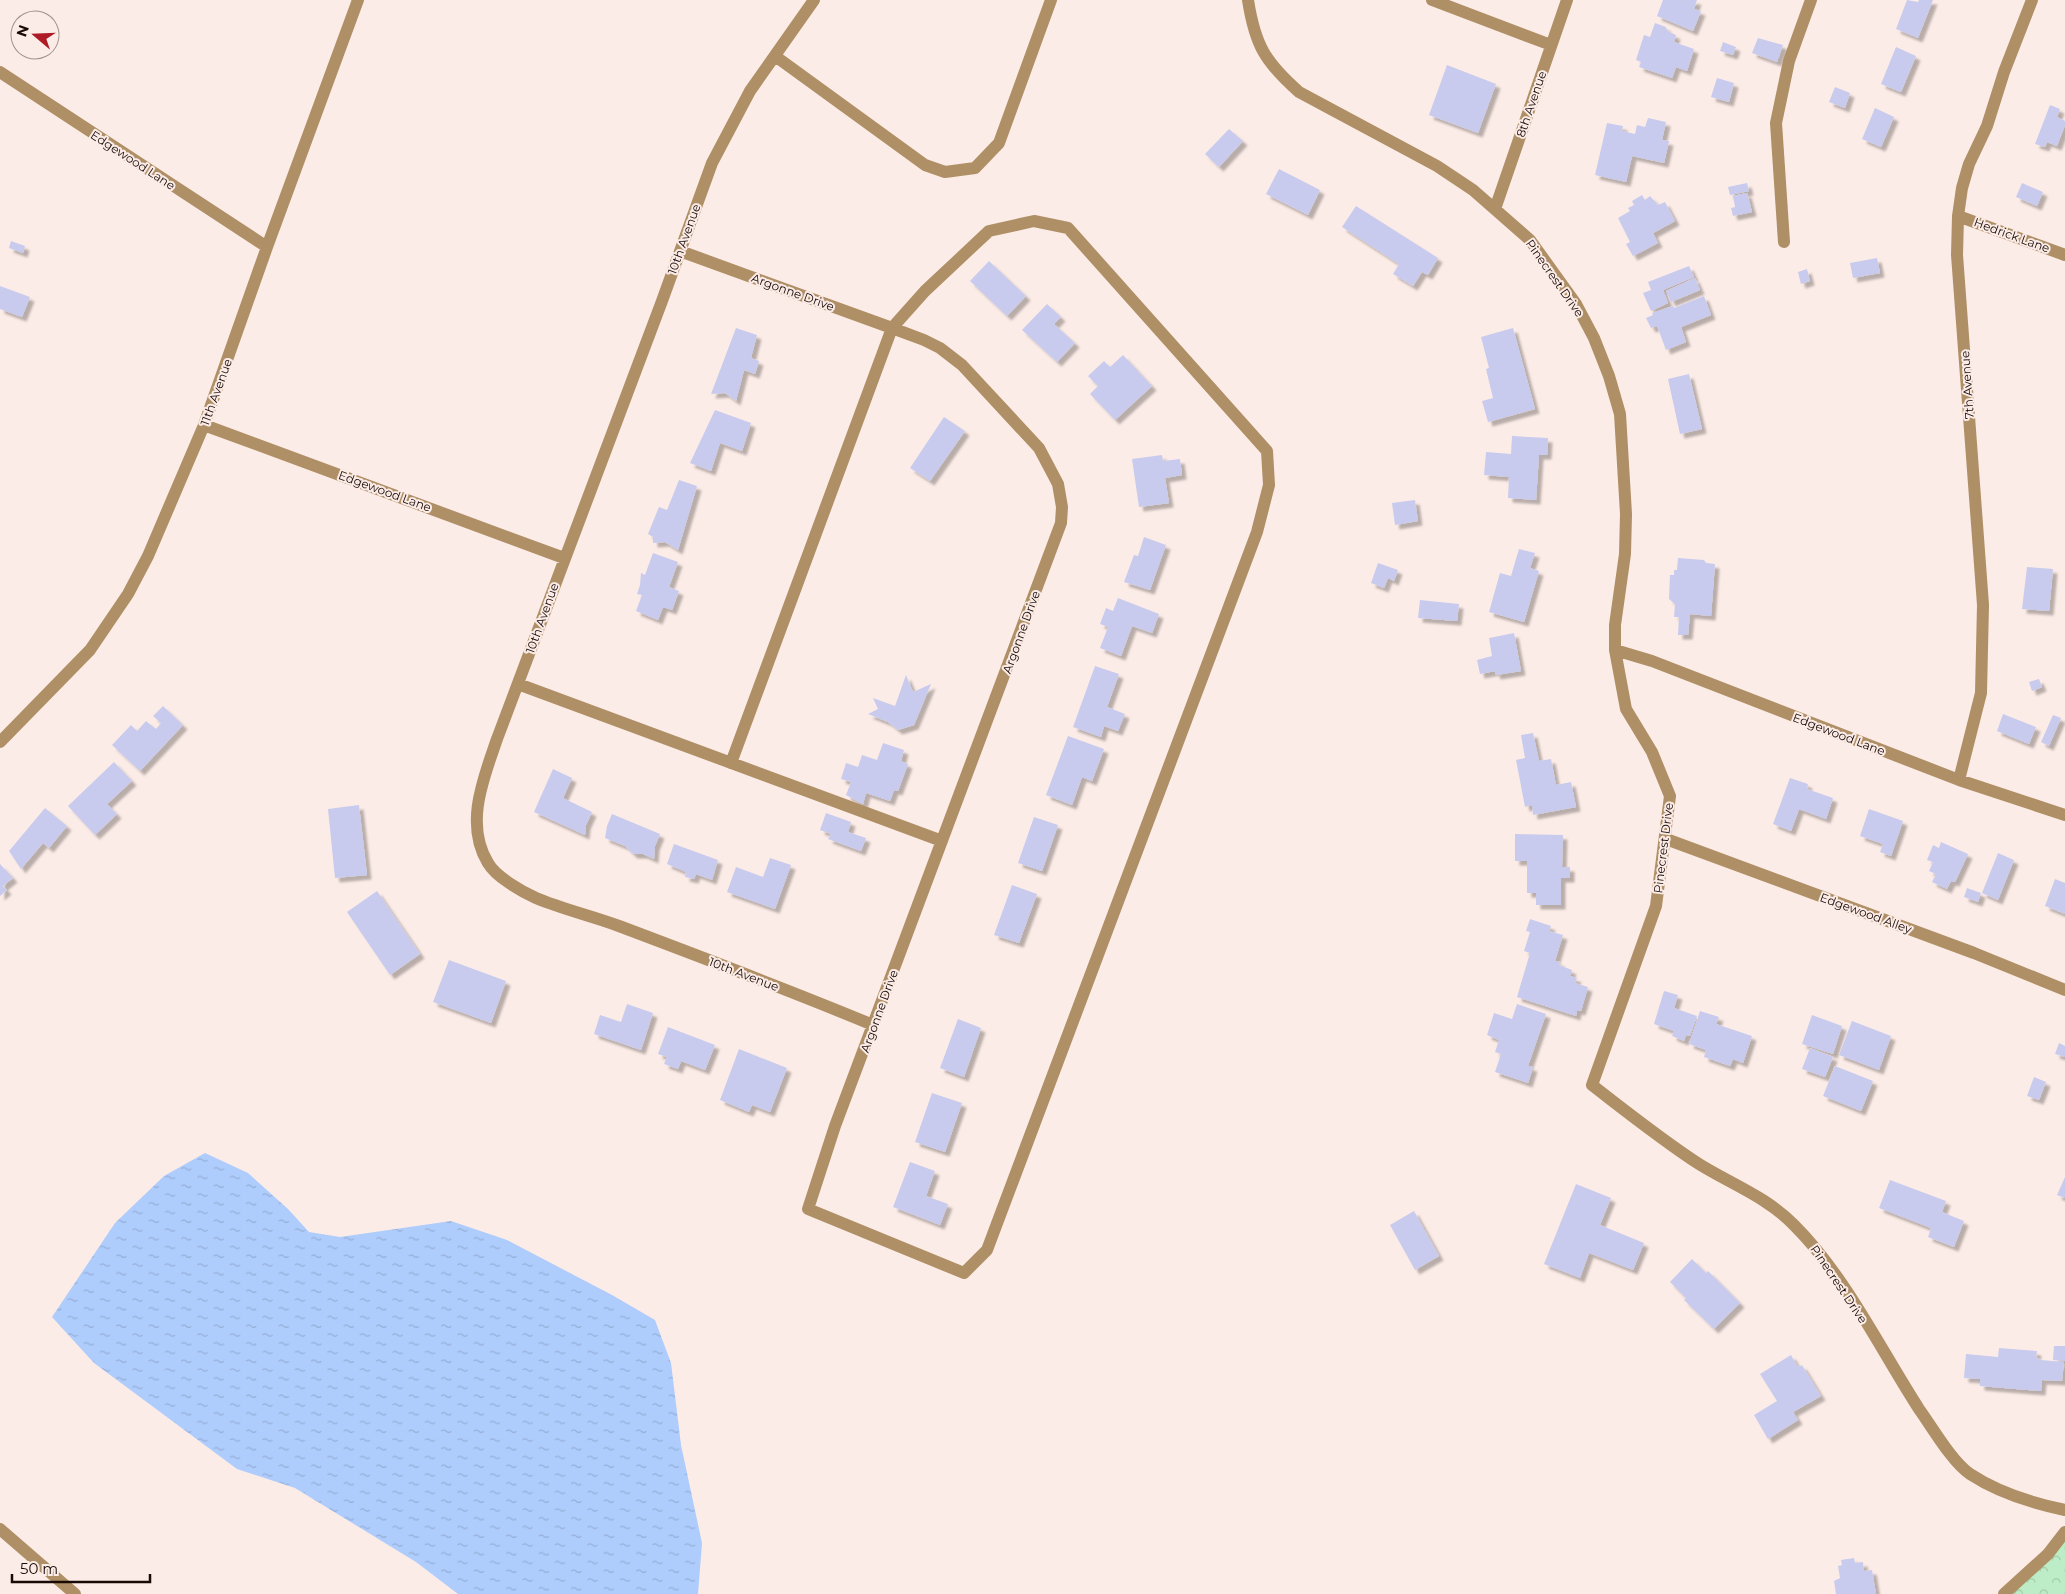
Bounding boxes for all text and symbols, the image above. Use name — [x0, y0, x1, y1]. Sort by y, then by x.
north arrow — [10, 10, 60, 60]
text: N — [12, 22, 33, 39]
street label: 8th Avenue — [1513, 69, 1549, 139]
street label: Edgewood Lane — [88, 127, 178, 193]
street label: 10th Avenue — [664, 202, 704, 276]
street label: Hedrick Lane — [1972, 214, 2052, 256]
street label: Pinecrest Drive — [1523, 236, 1587, 320]
street label: Argonne Drive — [750, 270, 836, 314]
street label: 7th Avenue — [1957, 350, 1977, 420]
street label: 11th Avenue — [197, 357, 235, 427]
street label: Edgewood Lane — [337, 467, 433, 515]
street label: 10th Avenue — [522, 581, 562, 655]
street label: Argonne Drive — [999, 589, 1043, 675]
street label: Edgewood Lane — [1791, 710, 1887, 758]
street label: Pinecrest Drive — [1650, 802, 1676, 894]
street label: Edgewood Alley — [1818, 889, 1915, 937]
street label: 10th Avenue — [707, 954, 781, 994]
street label: Argonne Drive — [857, 968, 901, 1054]
street label: Pinecrest Drive — [1807, 1242, 1871, 1326]
scale bar — [12, 1552, 150, 1584]
text: 50 m — [20, 1559, 58, 1578]

